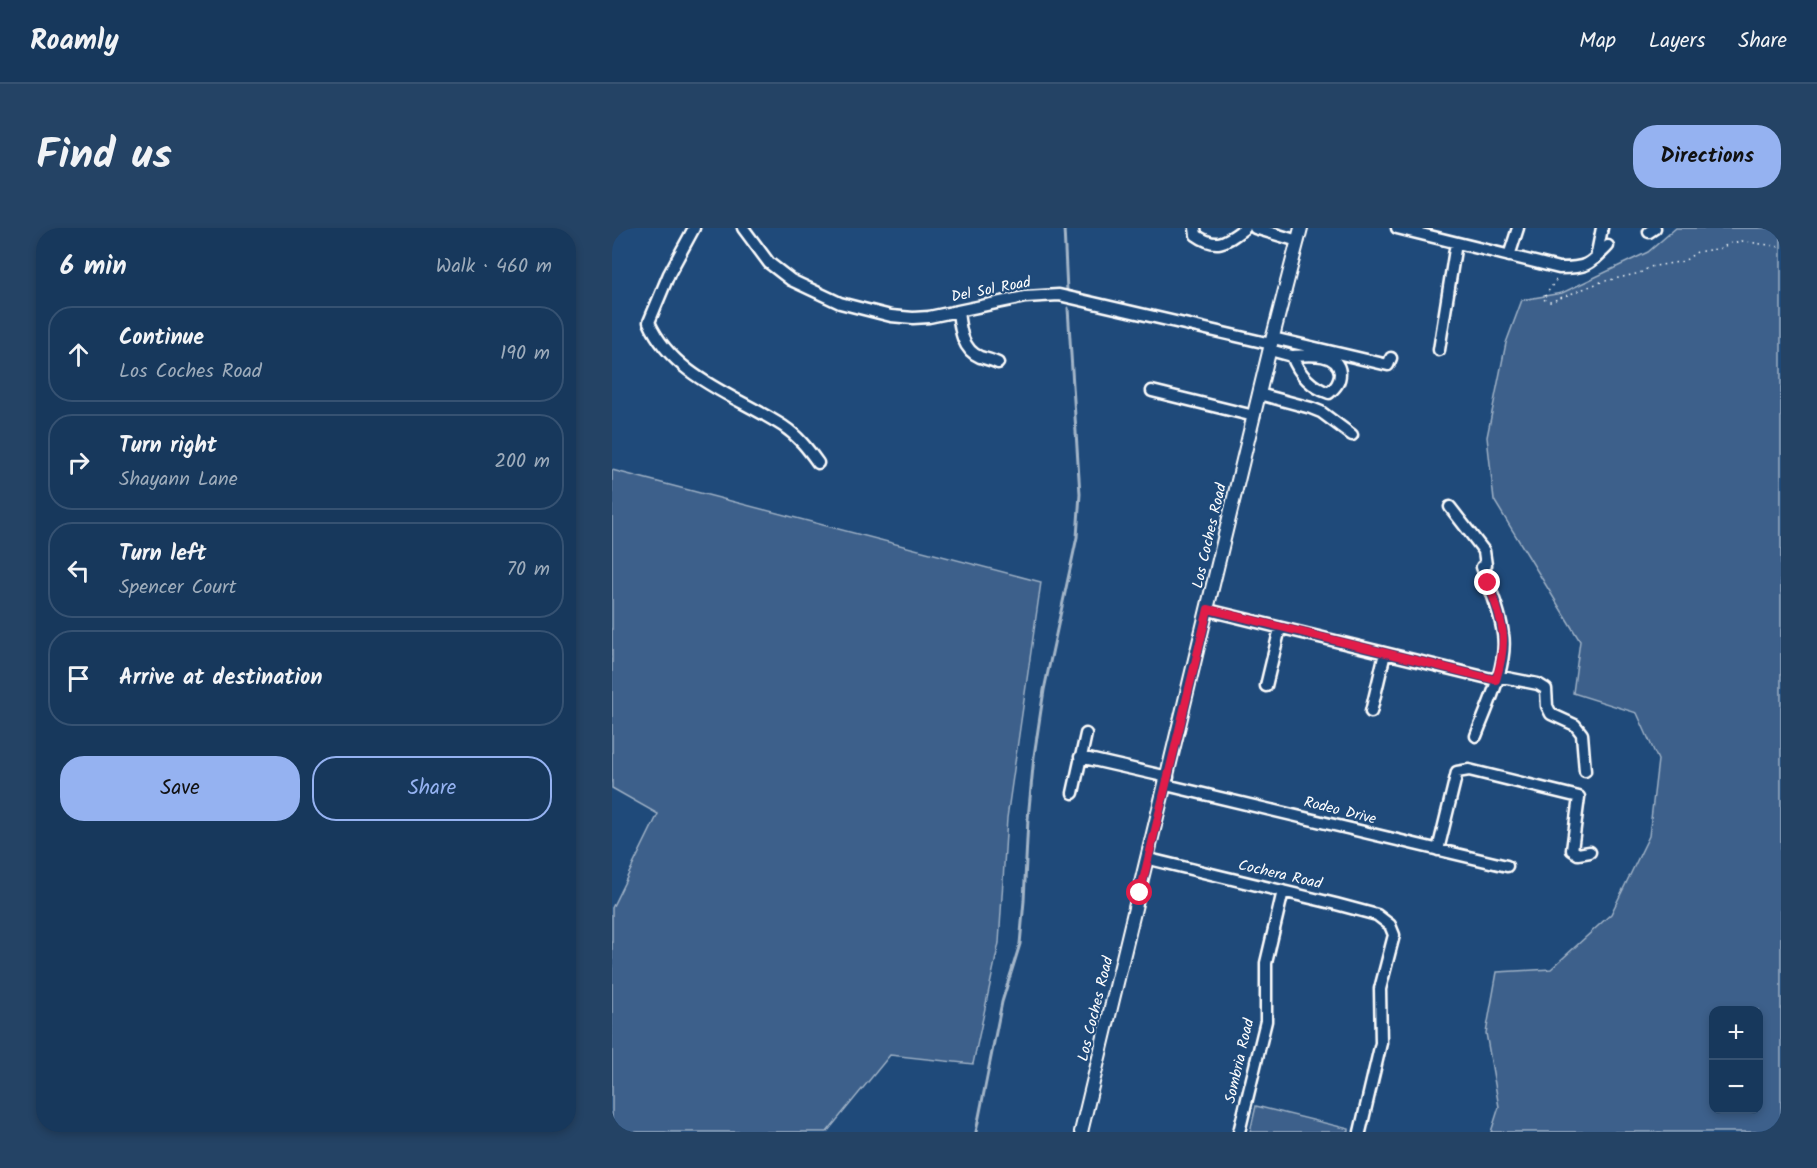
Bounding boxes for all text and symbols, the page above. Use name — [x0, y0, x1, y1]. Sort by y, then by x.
text: Roamly — [30, 19, 119, 64]
text: Map — [1579, 25, 1616, 58]
text: Layers — [1649, 25, 1705, 58]
text: Share — [1738, 25, 1787, 58]
text: Find us — [36, 123, 172, 190]
button: Directions — [1633, 125, 1781, 188]
text: 6 min — [60, 246, 127, 288]
text: Walk · 460 m — [436, 251, 552, 283]
street label: Del Sol Road — [949, 270, 1033, 309]
text: Continue — [119, 321, 204, 356]
icon: ahead — [62, 338, 95, 371]
text: 190 m — [500, 338, 550, 370]
text: Los Coches Road — [119, 356, 262, 388]
text: Turn right — [119, 429, 217, 464]
icon: right — [62, 446, 95, 479]
text: 200 m — [494, 446, 550, 478]
text: Shayann Lane — [119, 464, 238, 496]
street label: Los Coches Road — [1186, 481, 1234, 591]
text: Turn left — [119, 537, 206, 572]
icon: left — [62, 554, 95, 587]
text: 70 m — [507, 554, 550, 586]
route end — [1474, 569, 1500, 595]
text: Spencer Court — [119, 572, 236, 604]
text: Arrive at destination — [119, 661, 322, 696]
icon: arrive — [62, 662, 95, 695]
button: Save — [60, 756, 300, 821]
button: Share — [312, 756, 552, 821]
street label: Rodeo Drive — [1301, 790, 1379, 832]
street label: Cochera Road — [1236, 854, 1325, 896]
route start — [1126, 879, 1152, 905]
street label: Los Coches Road — [1071, 954, 1121, 1064]
map controls — [1709, 1006, 1763, 1114]
button: + — [1709, 1006, 1763, 1060]
street label: Sombria Road — [1219, 1016, 1262, 1106]
button: − — [1709, 1060, 1763, 1114]

